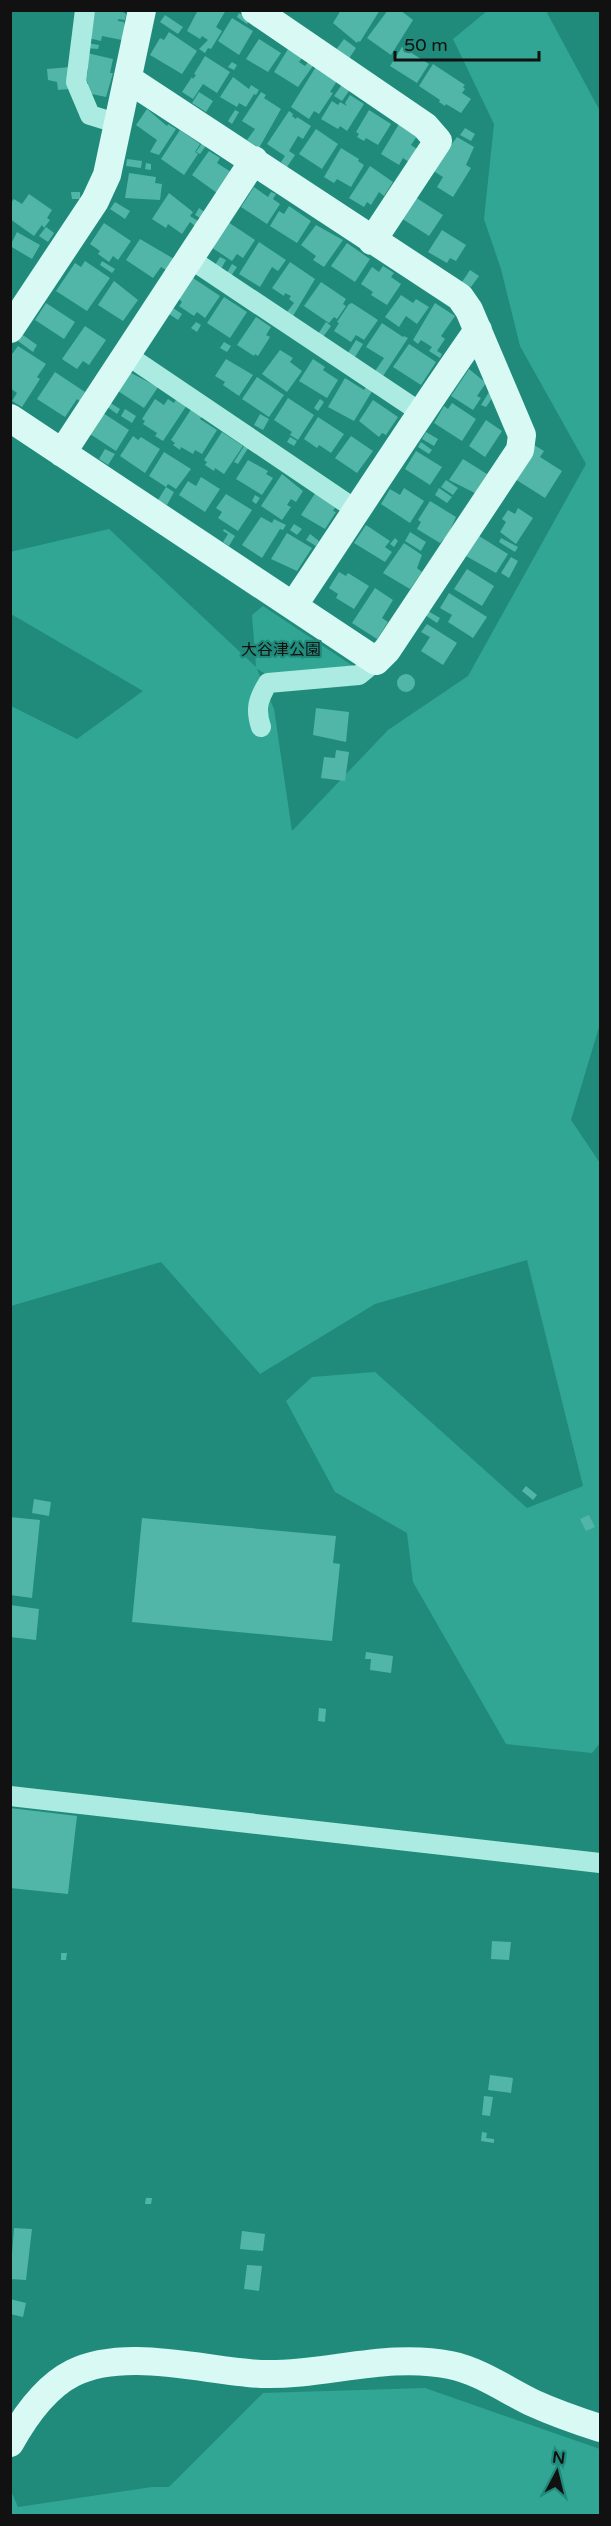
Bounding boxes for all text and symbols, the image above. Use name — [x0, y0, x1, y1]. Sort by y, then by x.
scale bar — [395, 24, 539, 62]
text: 50 m — [404, 34, 448, 56]
park label: 大谷津公園 — [241, 640, 321, 660]
north arrow — [527, 2442, 587, 2502]
text: N — [551, 2447, 566, 2469]

